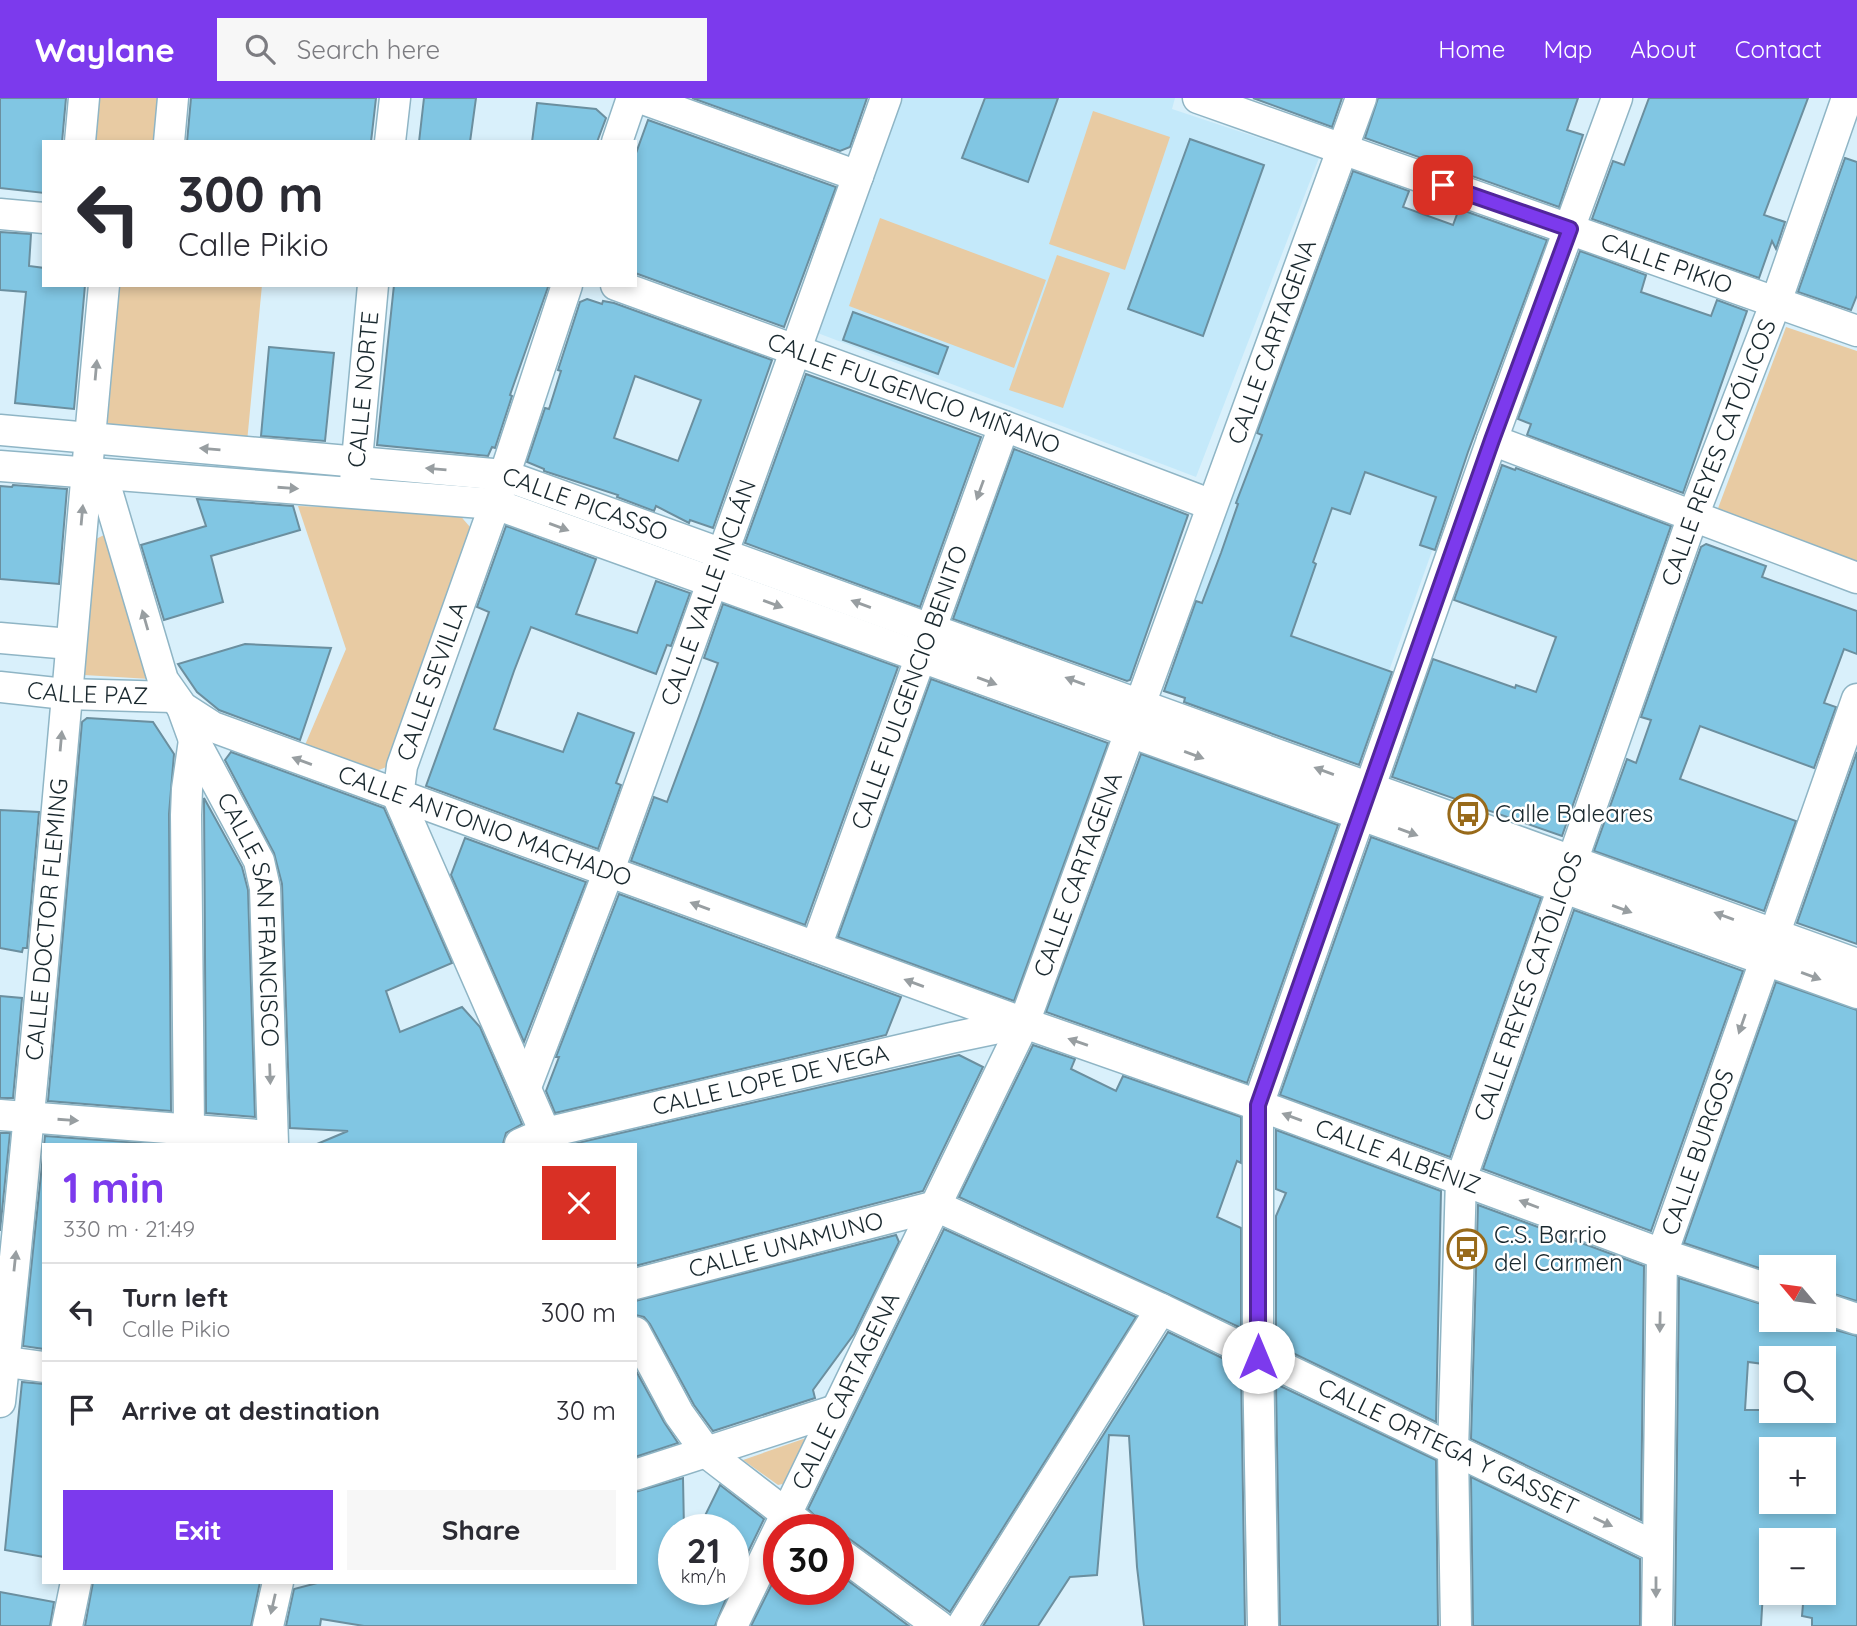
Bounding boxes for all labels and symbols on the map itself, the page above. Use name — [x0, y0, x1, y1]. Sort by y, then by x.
pin — [1413, 155, 1473, 215]
street label: CALLE PIKIO — [1597, 226, 1737, 300]
street label: CALLE CARTAGENA — [1220, 235, 1322, 448]
street label: CALLE NORTE — [340, 310, 385, 469]
street label: CALLE REYES CATÓLICOS — [1654, 314, 1782, 590]
street label: CALLE FULGENCIO MIÑANO — [764, 325, 1065, 460]
one-way arrow — [91, 359, 102, 381]
one-way arrow — [199, 443, 221, 454]
street label: CALLE PICASSO — [498, 460, 672, 547]
one-way arrow — [425, 463, 447, 474]
street label: CALLE VALLE INCLÁN — [653, 475, 762, 710]
one-way arrow — [975, 480, 986, 501]
one-way arrow — [277, 483, 299, 494]
one-way arrow — [77, 504, 88, 526]
one-way arrow — [549, 522, 570, 533]
street label: CALLE FULGENCIO BENITO — [844, 541, 974, 833]
street label: CALLE SEVILLA — [389, 597, 473, 765]
one-way arrow — [851, 598, 872, 609]
one-way arrow — [763, 599, 784, 610]
one-way arrow — [140, 609, 150, 630]
street label: CALLE PAZ — [26, 674, 149, 710]
one-way arrow — [1065, 675, 1086, 686]
one-way arrow — [977, 676, 998, 687]
one-way arrow — [56, 730, 67, 752]
one-way arrow — [1184, 750, 1205, 761]
one-way arrow — [291, 755, 312, 766]
street label: CALLE ANTONIO MACHADO — [334, 758, 636, 893]
one-way arrow — [1314, 765, 1335, 776]
street label: CALLE CARTAGENA — [1026, 768, 1128, 981]
street label: CALLE DOCTOR FLEMING — [18, 777, 74, 1062]
street label: CALLE SAN FRANCISCO — [211, 787, 286, 1047]
bus stop icon: Calle Baleares — [1447, 793, 1489, 835]
place label: Calle Baleares — [1495, 798, 1653, 828]
one-way arrow — [1398, 827, 1419, 838]
street label: CALLE REYES CATÓLICOS — [1466, 848, 1588, 1125]
one-way arrow — [689, 900, 710, 911]
one-way arrow — [1612, 903, 1633, 914]
one-way arrow — [1713, 910, 1734, 921]
one-way arrow — [1801, 971, 1822, 982]
one-way arrow — [903, 977, 924, 988]
one-way arrow — [1736, 1014, 1747, 1035]
one-way arrow — [1067, 1036, 1088, 1047]
street label: CALLE LOPE DE VEGA — [649, 1037, 891, 1121]
one-way arrow — [264, 1063, 275, 1085]
street label: CALLE BURGOS — [1654, 1065, 1740, 1239]
one-way arrow — [1282, 1111, 1303, 1122]
street label: CALLE ALBÉNIZ — [1312, 1112, 1485, 1200]
one-way arrow — [57, 1115, 79, 1126]
one-way arrow — [1518, 1199, 1539, 1210]
street label: CALLE UNAMUNO — [685, 1204, 886, 1284]
place label: C.S. Barrio del Carmen — [1494, 1219, 1623, 1277]
bus stop icon: C.S. Barrio del Carmen — [1446, 1228, 1488, 1270]
one-way arrow — [9, 1250, 20, 1272]
north arrow — [1759, 1255, 1836, 1332]
street label: CALLE CARTAGENA — [784, 1287, 905, 1494]
one-way arrow — [1655, 1312, 1666, 1334]
position arrow — [1221, 1320, 1295, 1394]
street label: CALLE ORTEGA Y GASSET — [1313, 1371, 1584, 1522]
speed limit sign: 30 — [763, 1514, 854, 1605]
one-way arrow — [1593, 1517, 1614, 1528]
one-way arrow — [1650, 1576, 1662, 1598]
one-way arrow — [267, 1593, 278, 1615]

